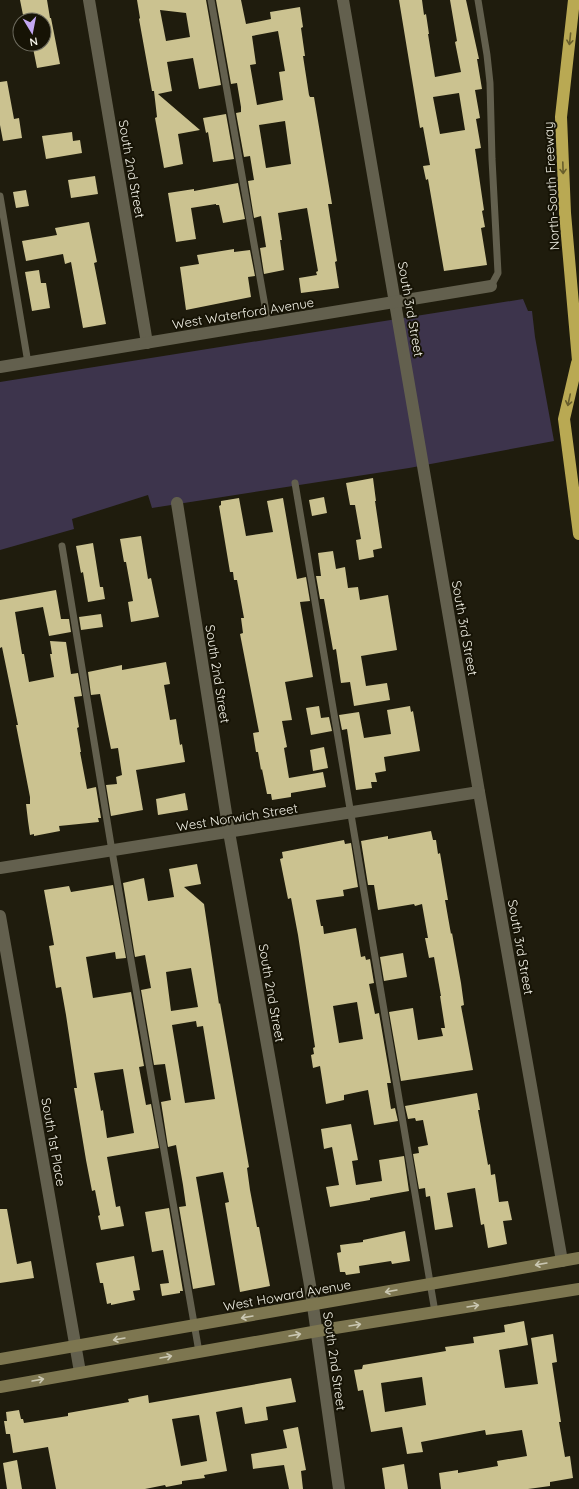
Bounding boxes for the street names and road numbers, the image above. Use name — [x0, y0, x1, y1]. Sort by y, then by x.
street label: South 2nd Street — [115, 119, 149, 219]
street label: North-South Freeway — [540, 121, 562, 251]
street label: South 3rd Street — [395, 260, 427, 358]
street label: West Waterford Avenue — [171, 294, 315, 332]
street label: South 3rd Street — [449, 579, 481, 677]
street label: South 2nd Street — [202, 624, 234, 724]
street label: West Norwich Street — [175, 800, 299, 834]
street label: South 3rd Street — [505, 898, 537, 996]
street label: South 2nd Street — [255, 943, 289, 1043]
street label: South 1st Place — [38, 1097, 70, 1187]
street label: West Howard Avenue — [222, 1276, 352, 1314]
street label: South 2nd Street — [320, 1311, 350, 1411]

